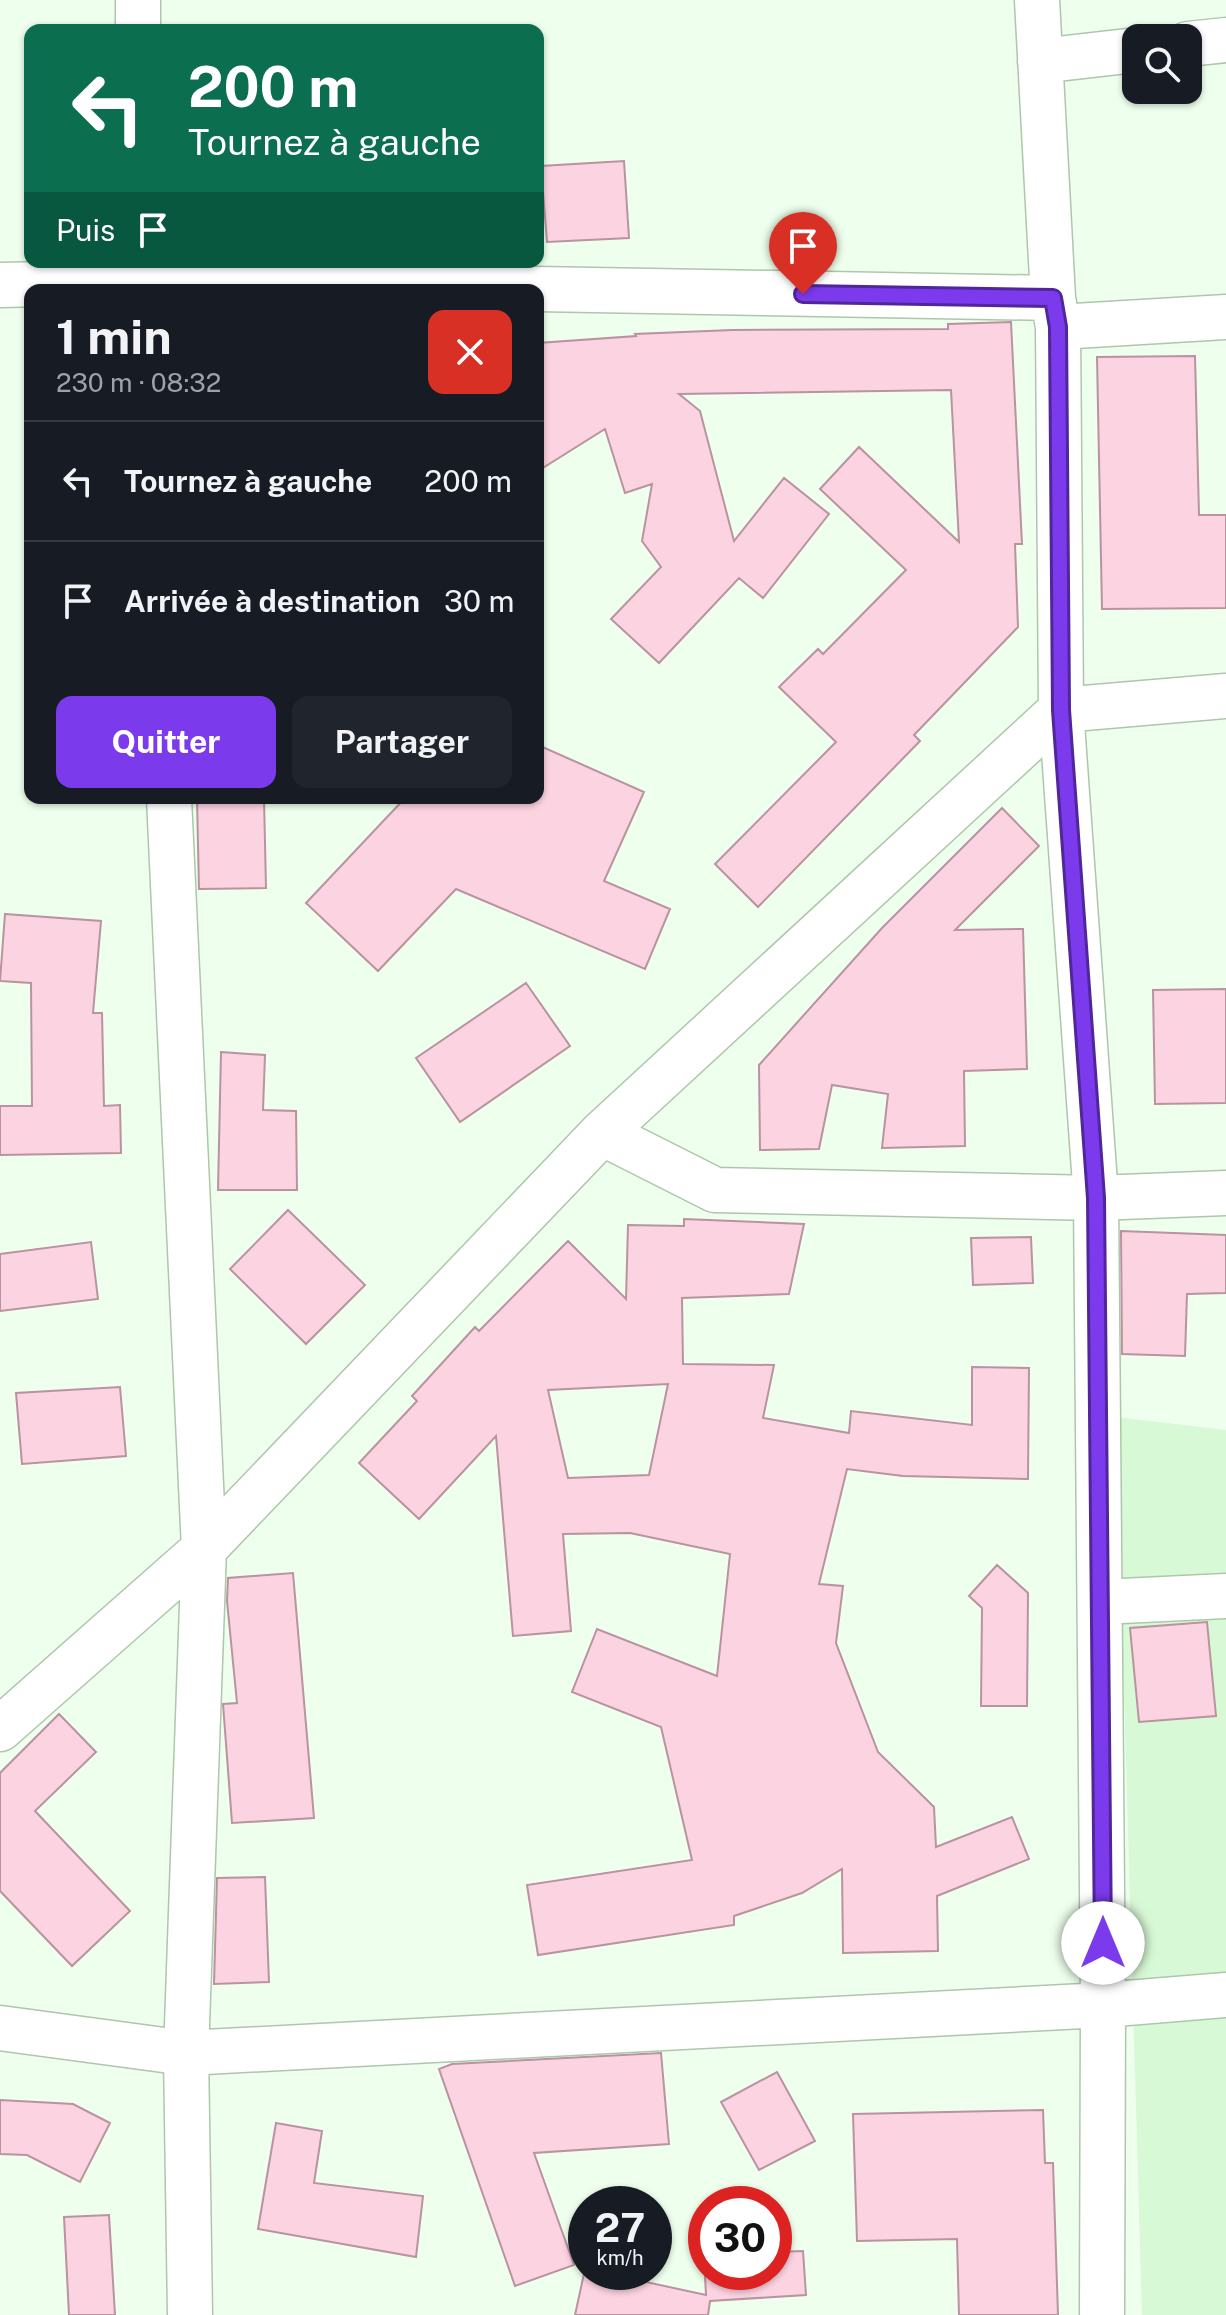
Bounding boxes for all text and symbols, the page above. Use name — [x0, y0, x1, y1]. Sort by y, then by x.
map controls — [1122, 24, 1202, 104]
button: search — [1122, 24, 1202, 104]
text: 200 m — [188, 54, 358, 120]
icon: left — [56, 56, 160, 160]
text: Tournez à gauche — [188, 121, 481, 163]
icon: arrive — [131, 208, 175, 252]
text: Puis — [56, 212, 115, 248]
pin — [769, 212, 837, 294]
icon: arrive — [781, 224, 825, 268]
text: 1 min — [56, 308, 172, 365]
button: close — [428, 310, 512, 394]
text: 230 m · 08:32 — [56, 367, 221, 398]
icon: left — [56, 459, 100, 503]
text: Tournez à gauche — [124, 463, 372, 499]
text: 200 m — [424, 463, 512, 499]
icon: arrive — [56, 579, 100, 623]
text: Arrivée à destination — [124, 583, 420, 619]
text: 30 m — [444, 583, 514, 619]
button: Quitter — [56, 696, 276, 788]
button: Partager — [292, 696, 512, 788]
position arrow — [1061, 1901, 1145, 1985]
speed limit sign: 30 — [688, 2186, 792, 2290]
text: 27 — [595, 2204, 645, 2251]
text: km/h — [596, 2246, 644, 2270]

